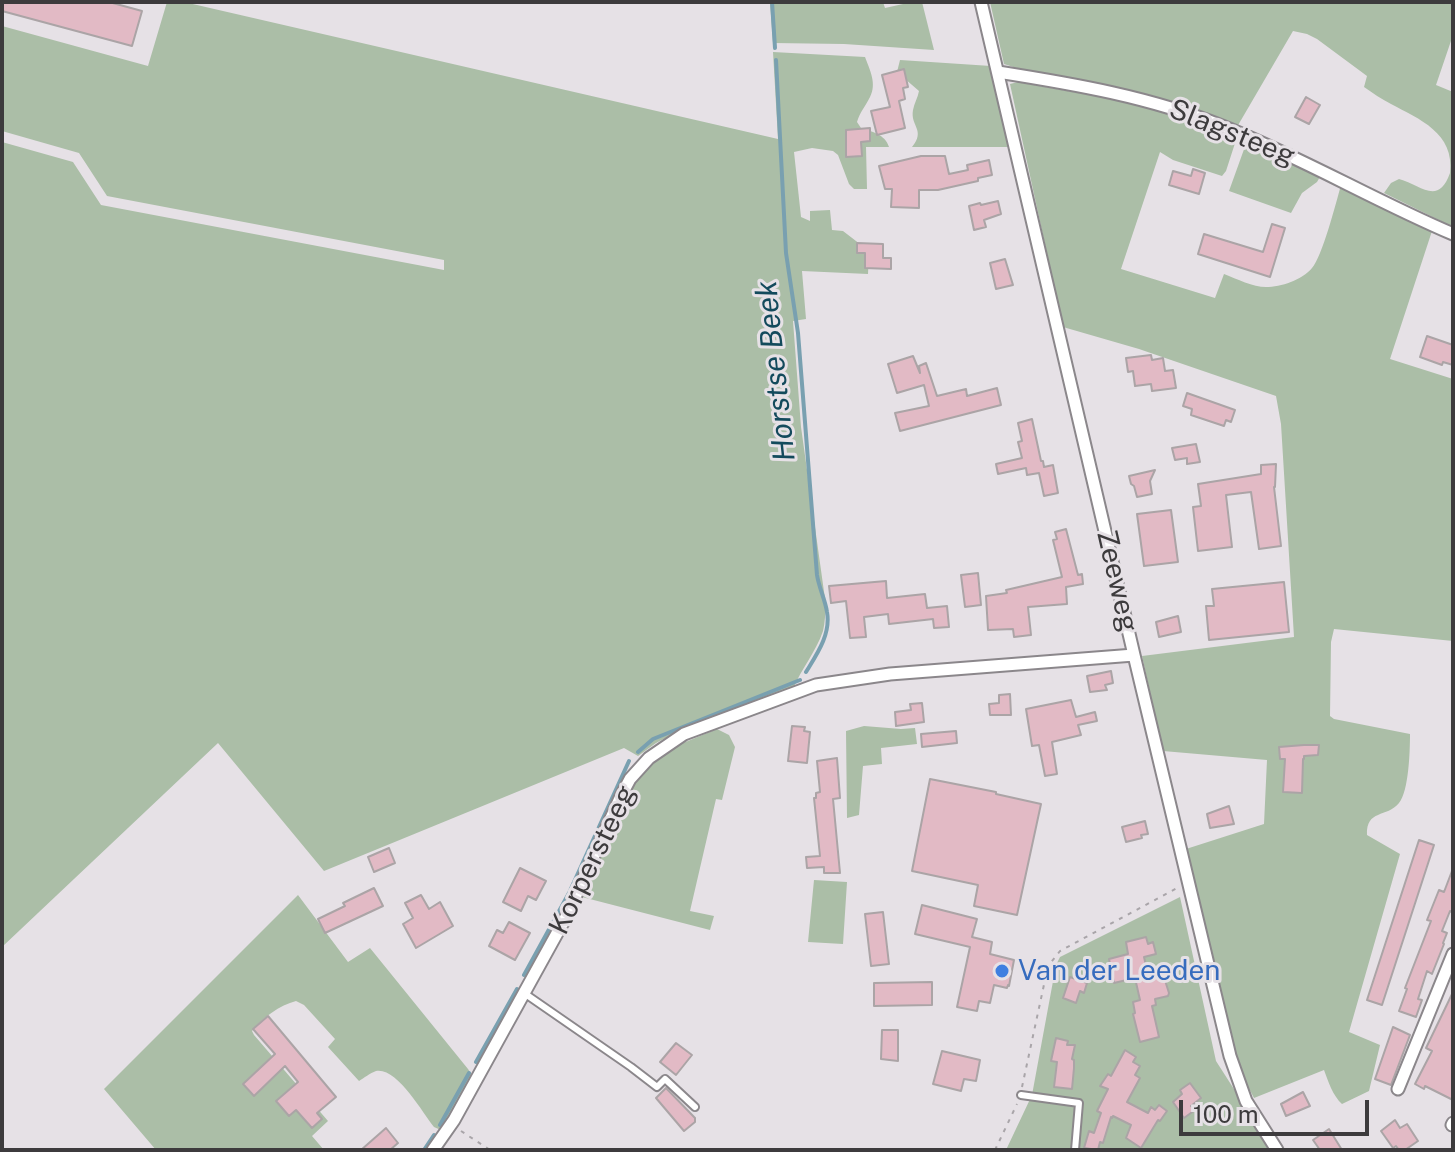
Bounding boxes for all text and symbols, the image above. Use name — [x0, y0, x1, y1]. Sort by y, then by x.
street label: Slagsteeg — [1164, 93, 1300, 173]
water label: Horstse Beek — [749, 279, 803, 463]
street label: Zeeweg — [1089, 527, 1145, 635]
street label: Korpersteeg — [542, 780, 644, 940]
place label: Van der Leeden — [1018, 954, 1220, 988]
marker: Van der Leeden — [993, 962, 1011, 980]
scale bar — [1183, 1084, 1373, 1134]
text: 100 m — [1193, 1100, 1259, 1128]

